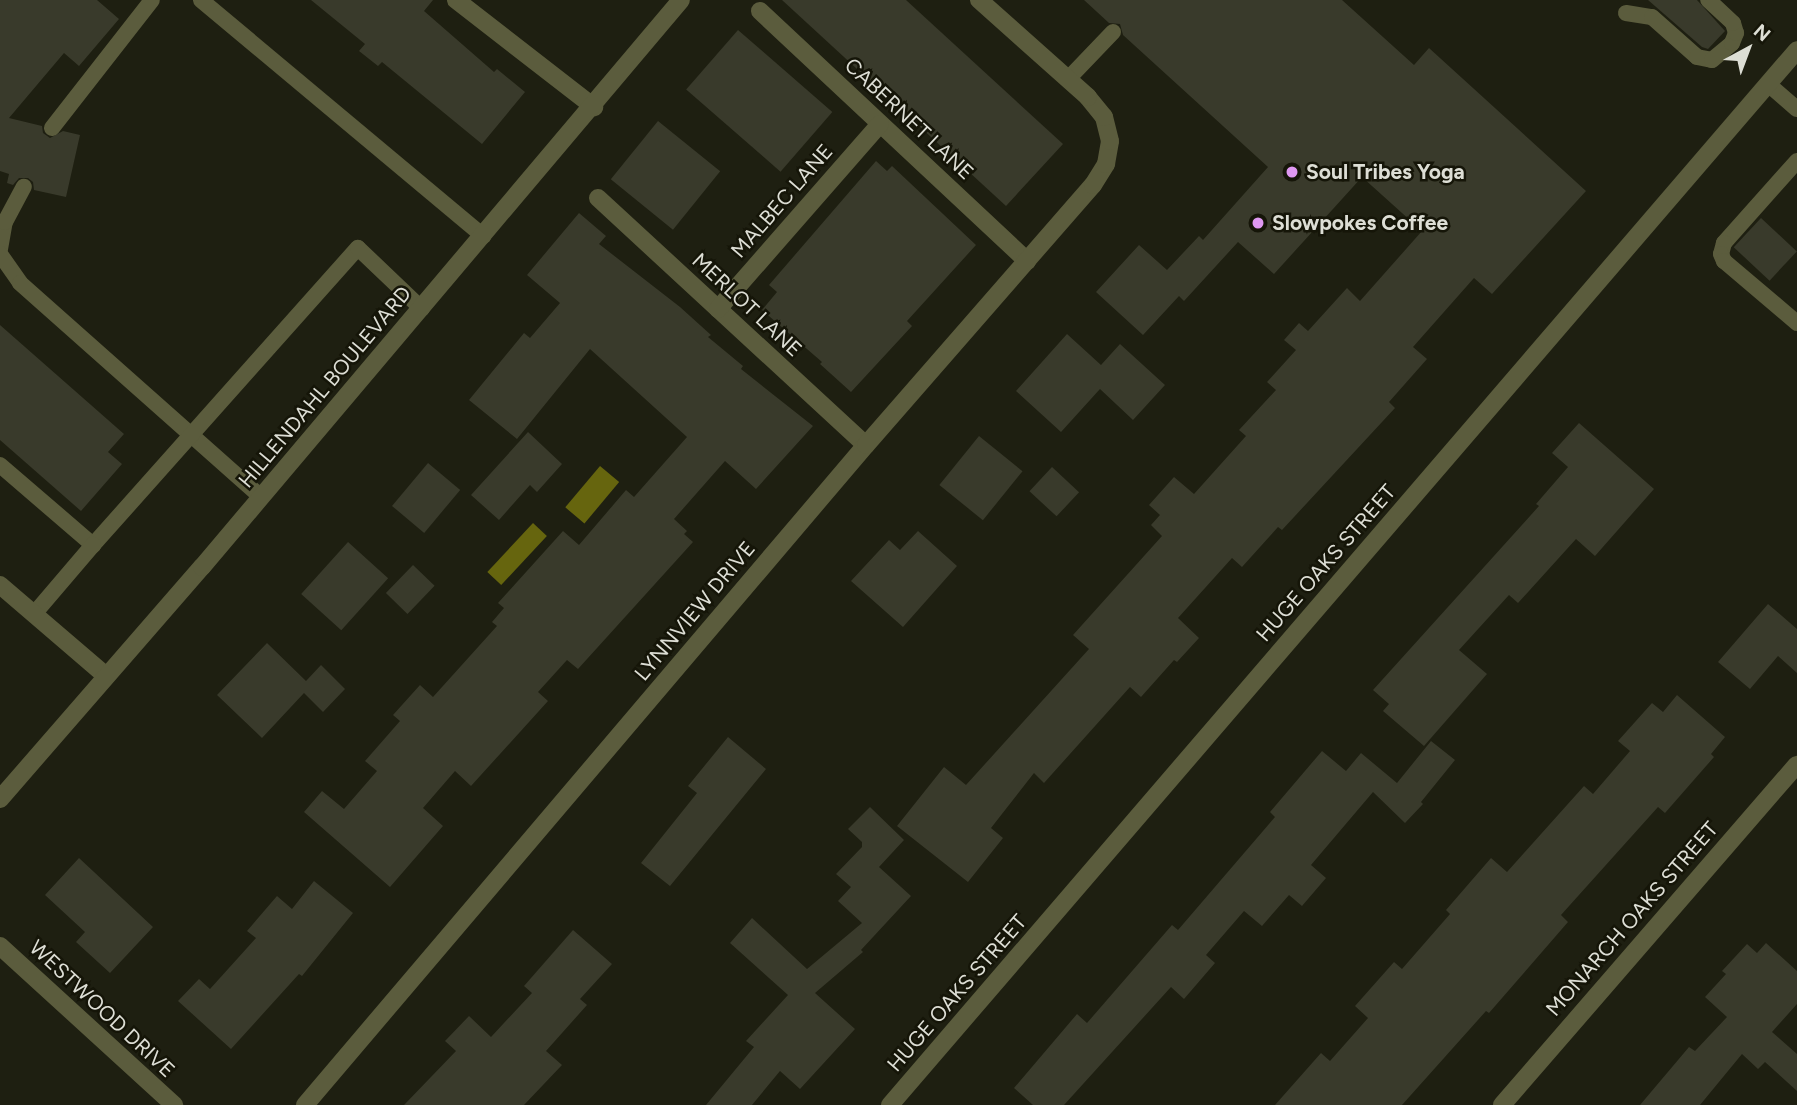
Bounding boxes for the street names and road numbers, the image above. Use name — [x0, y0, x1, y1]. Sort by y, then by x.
street label: CABERNET LANE — [839, 53, 979, 185]
street label: MALBEC LANE — [726, 139, 838, 263]
street label: MERLOT LANE — [687, 248, 807, 362]
street label: HILLENDAHL BOULEVARD — [233, 281, 417, 493]
street label: HUGE OAKS STREET — [1251, 479, 1401, 647]
street label: LYNNVIEW DRIVE — [629, 536, 761, 686]
street label: MONARCH OAKS STREET — [1541, 817, 1723, 1021]
street label: HUGE OAKS STREET — [882, 909, 1032, 1077]
street label: WESTWOOD DRIVE — [24, 935, 180, 1083]

